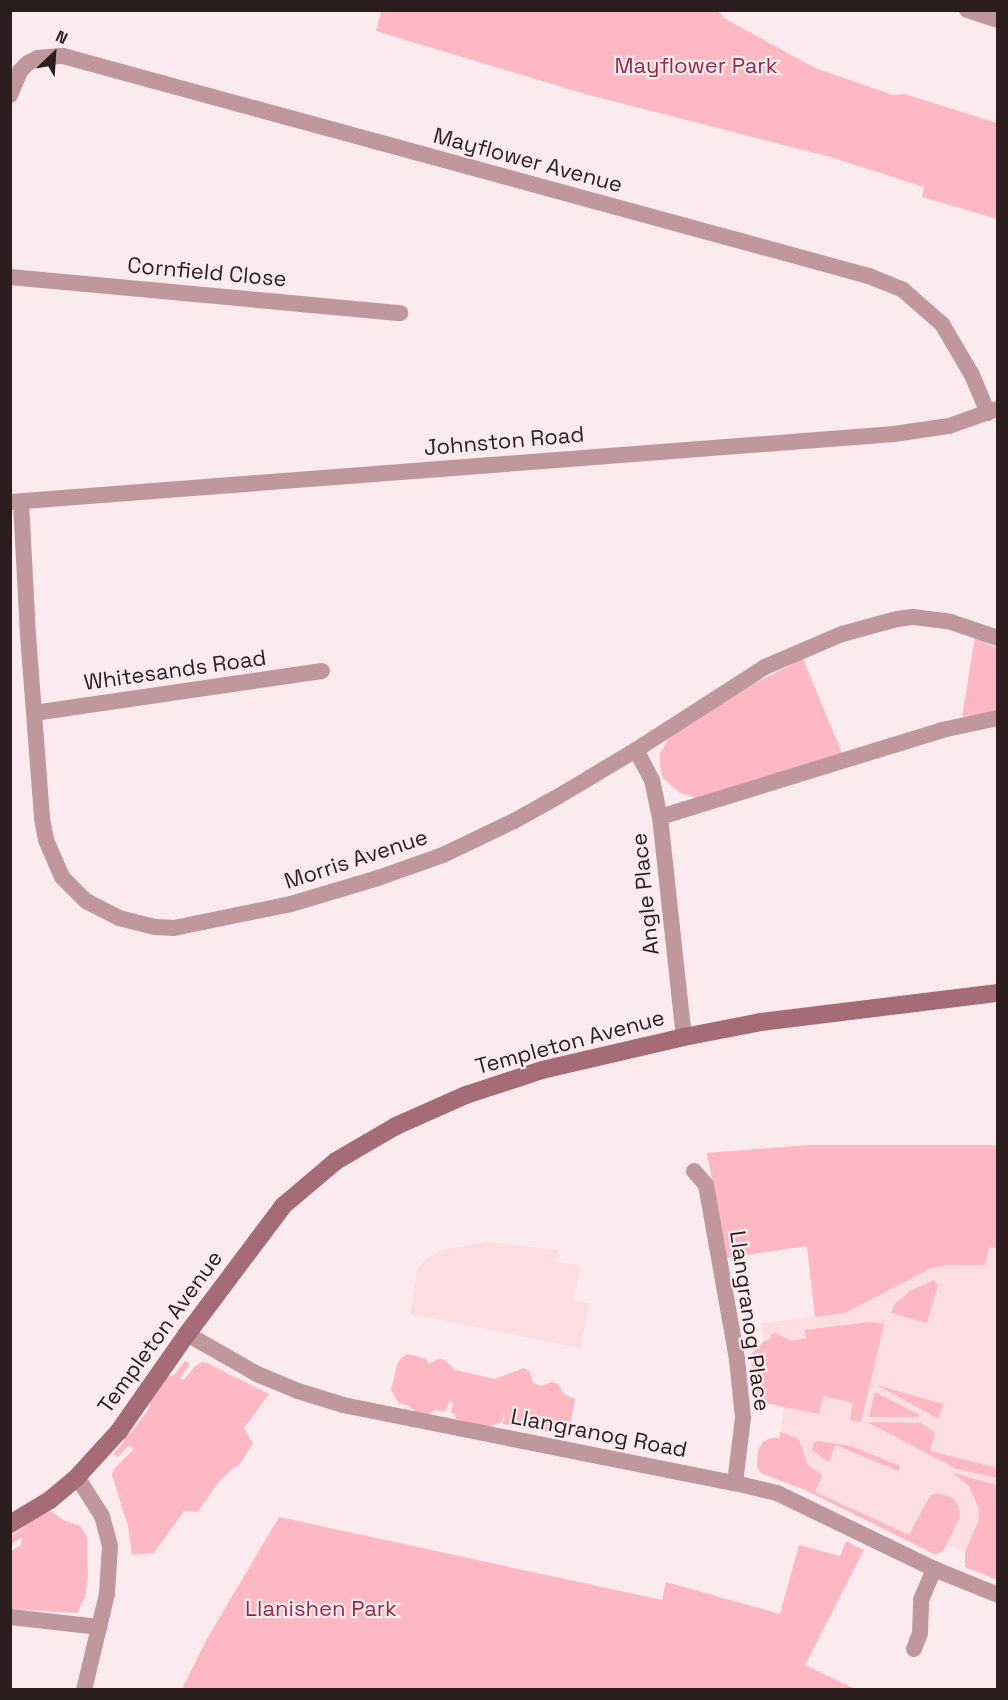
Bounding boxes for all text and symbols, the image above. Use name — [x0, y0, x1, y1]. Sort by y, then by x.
north arrow — [24, 24, 84, 84]
text: N — [53, 25, 71, 49]
park label: Mayflower Park — [615, 53, 777, 79]
street label: Mayflower Avenue — [430, 122, 626, 198]
street label: Cornfield Close — [126, 252, 288, 292]
street label: Johnston Road — [423, 421, 585, 461]
street label: Whitesands Road — [82, 644, 268, 696]
street label: Morris Avenue — [281, 823, 431, 895]
street label: Angle Place — [625, 832, 665, 956]
street label: Templeton Avenue — [472, 1004, 668, 1080]
street label: Llangranog Place — [724, 1229, 776, 1413]
street label: Templeton Avenue — [92, 1245, 228, 1419]
street label: Llangranog Road — [509, 1403, 689, 1463]
park label: Llanishen Park — [245, 1596, 397, 1622]

